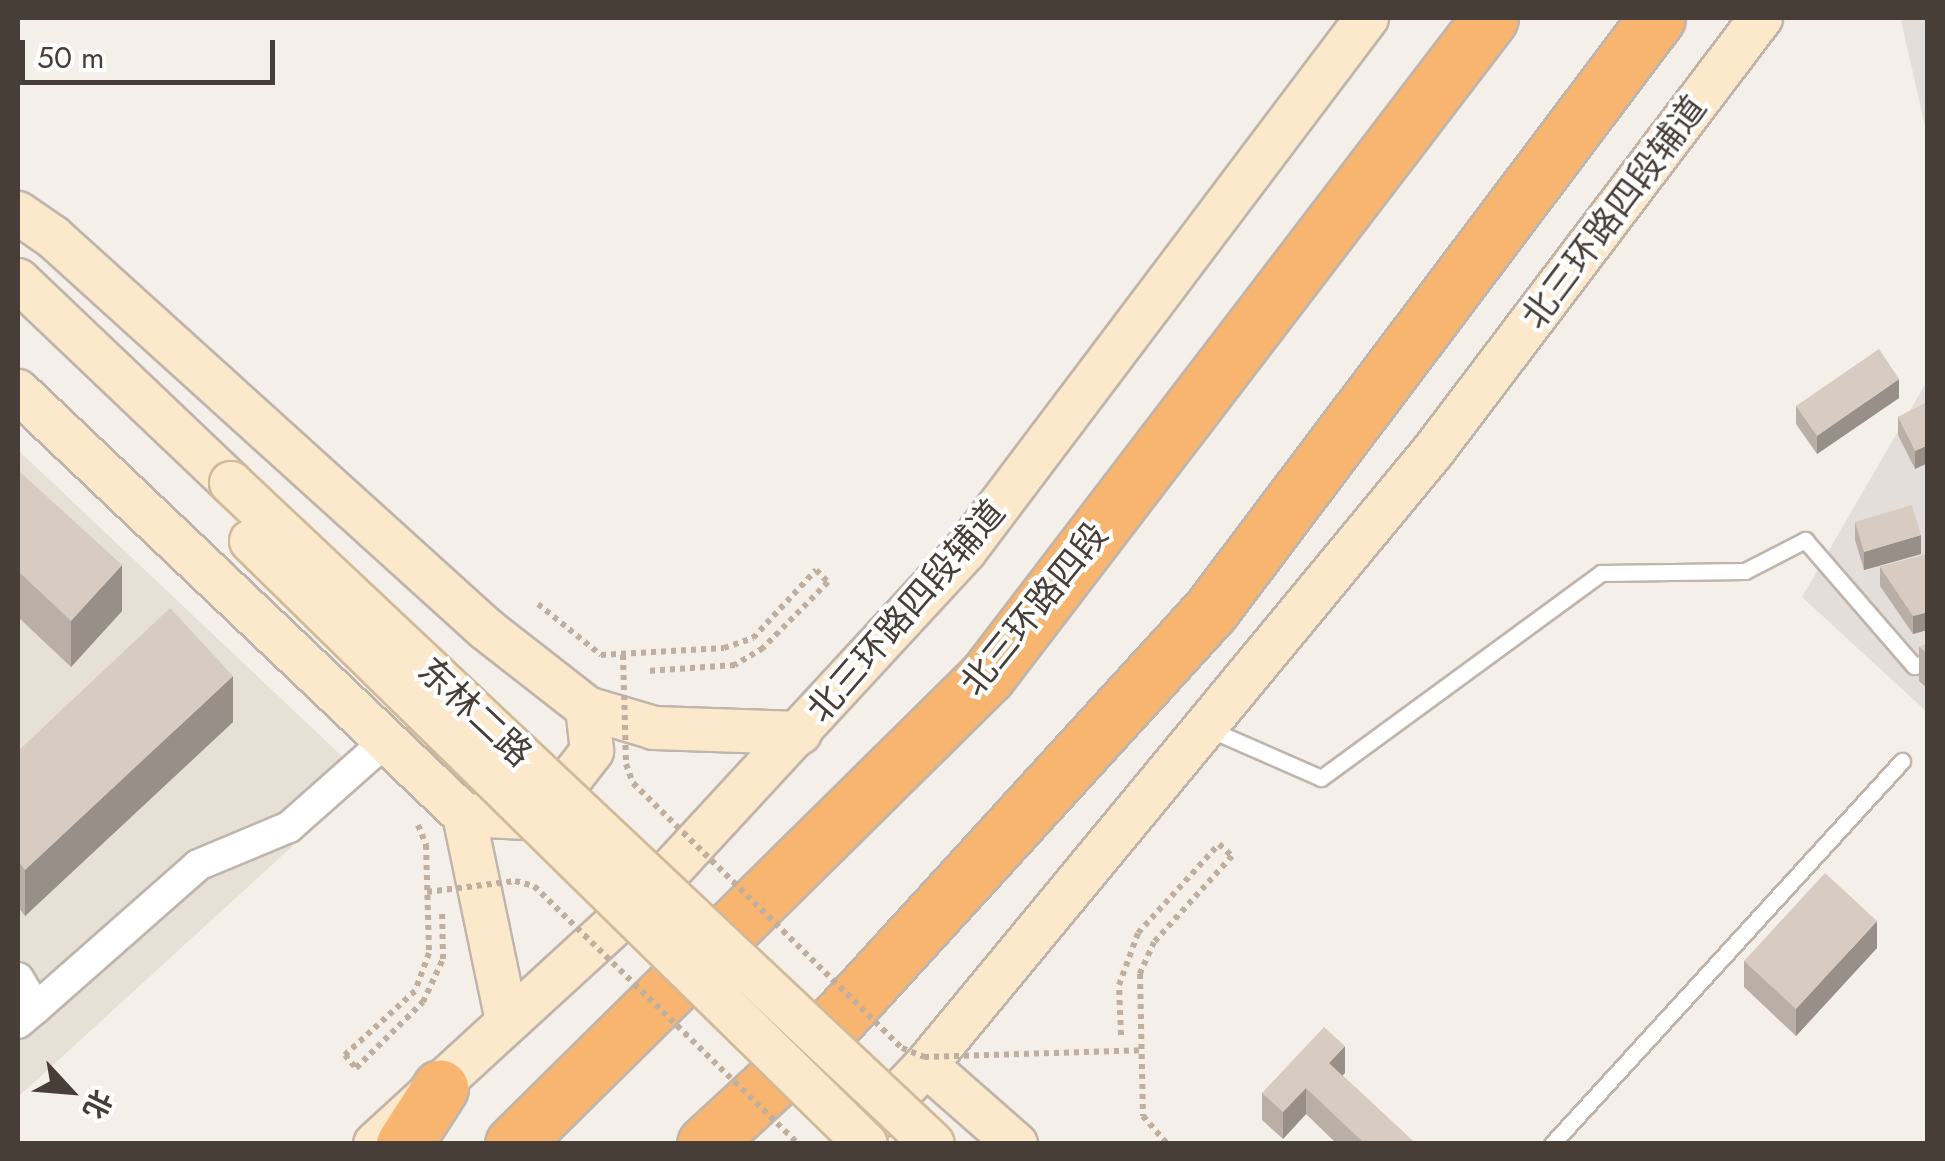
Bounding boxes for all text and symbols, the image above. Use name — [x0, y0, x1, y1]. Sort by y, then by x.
scale bar — [25, 20, 280, 82]
text: 50 m — [37, 36, 104, 79]
street label: 北三环路四段辅道 — [1513, 88, 1715, 336]
street label: 北三环路四段辅道 — [798, 492, 1014, 730]
street label: 北三环路四段 — [952, 514, 1116, 704]
street label: 东林二路 — [409, 649, 541, 775]
north arrow — [20, 1041, 120, 1141]
text: 北 — [73, 1083, 122, 1126]

